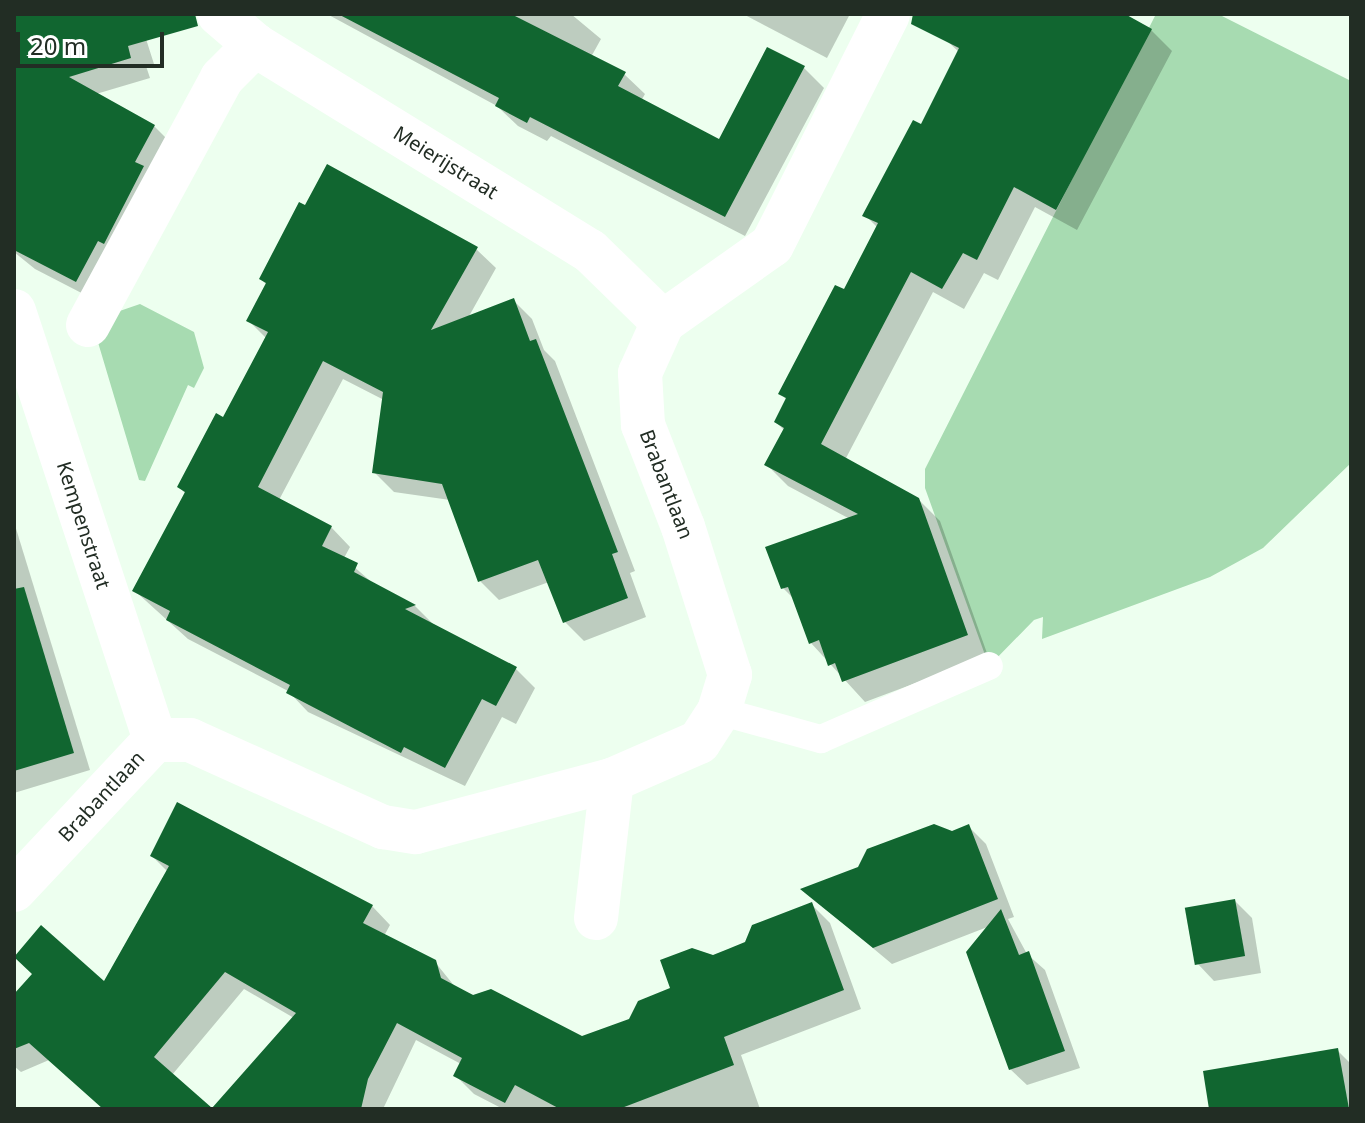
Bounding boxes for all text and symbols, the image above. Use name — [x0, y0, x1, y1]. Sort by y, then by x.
scale bar — [20, 16, 168, 66]
text: 20 m — [30, 29, 86, 62]
street label: Meierijstraat — [389, 120, 503, 204]
street label: Brabantlaan — [635, 426, 699, 542]
street label: Kempenstraat — [52, 458, 116, 592]
street label: Brabantlaan — [53, 746, 149, 846]

